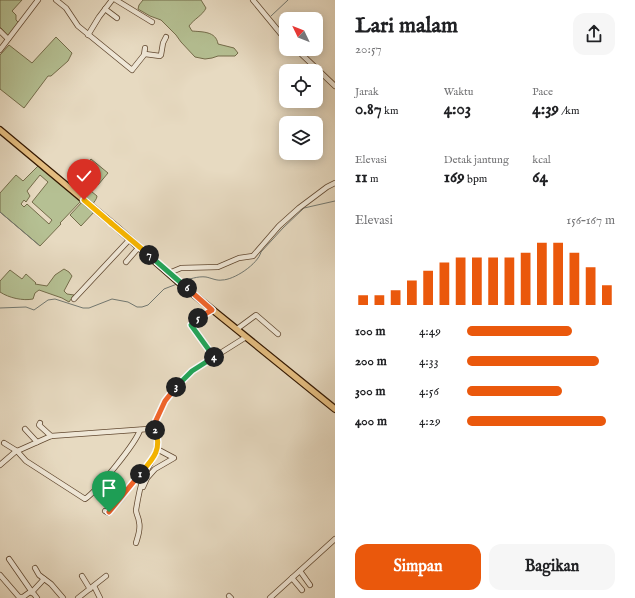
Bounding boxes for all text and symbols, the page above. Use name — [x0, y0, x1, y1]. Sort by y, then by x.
north arrow — [279, 12, 323, 56]
map controls — [279, 12, 323, 160]
text: Lari malam — [355, 12, 458, 40]
button: share — [573, 13, 615, 55]
text: 20:57 — [355, 41, 382, 58]
button: locate — [279, 64, 323, 108]
text: Jarak — [355, 85, 379, 99]
text: Waktu — [444, 85, 474, 99]
text: Pace — [532, 85, 553, 99]
text: 0.87 — [355, 99, 382, 120]
text: 4:03 — [444, 99, 471, 120]
text: 4:39 — [532, 99, 559, 120]
text: km — [382, 104, 398, 118]
text: /km — [559, 104, 579, 118]
button: layers — [279, 116, 323, 160]
text: Elevasi — [355, 153, 387, 167]
text: Detak jantung — [444, 153, 509, 167]
text: kcal — [532, 153, 551, 167]
pin — [67, 159, 101, 200]
icon: check — [73, 165, 95, 187]
text: 11 — [355, 167, 368, 188]
text: 169 — [444, 167, 465, 188]
text: 64 — [532, 167, 548, 188]
text: m — [368, 172, 379, 186]
text: bpm — [465, 172, 487, 186]
text: Elevasi — [355, 212, 393, 229]
text: 156–167 m — [566, 212, 615, 229]
pin: 7 — [139, 245, 159, 265]
text: 7 — [146, 248, 152, 262]
pin: 6 — [177, 278, 197, 298]
text: 6 — [185, 281, 189, 295]
pin: 5 — [188, 308, 208, 328]
text: 5 — [196, 311, 200, 325]
text: 100 m — [355, 323, 385, 340]
text: 4:49 — [419, 323, 441, 340]
pin: 4 — [204, 347, 224, 367]
text: 4 — [211, 350, 217, 364]
text: 200 m — [355, 353, 387, 370]
text: 4:33 — [419, 353, 439, 370]
pin: 3 — [166, 377, 186, 397]
text: 3 — [174, 380, 178, 394]
text: 300 m — [355, 383, 386, 400]
text: 4:56 — [419, 383, 439, 400]
text: 400 m — [355, 413, 387, 430]
text: 4:29 — [419, 413, 441, 430]
pin: 2 — [145, 420, 165, 440]
text: 2 — [152, 423, 158, 437]
pin: 1 — [130, 464, 150, 484]
text: 1 — [138, 467, 142, 481]
pin — [92, 471, 126, 512]
icon: arrive — [98, 477, 120, 499]
button: Simpan — [355, 544, 481, 590]
button: Bagikan — [489, 544, 615, 590]

